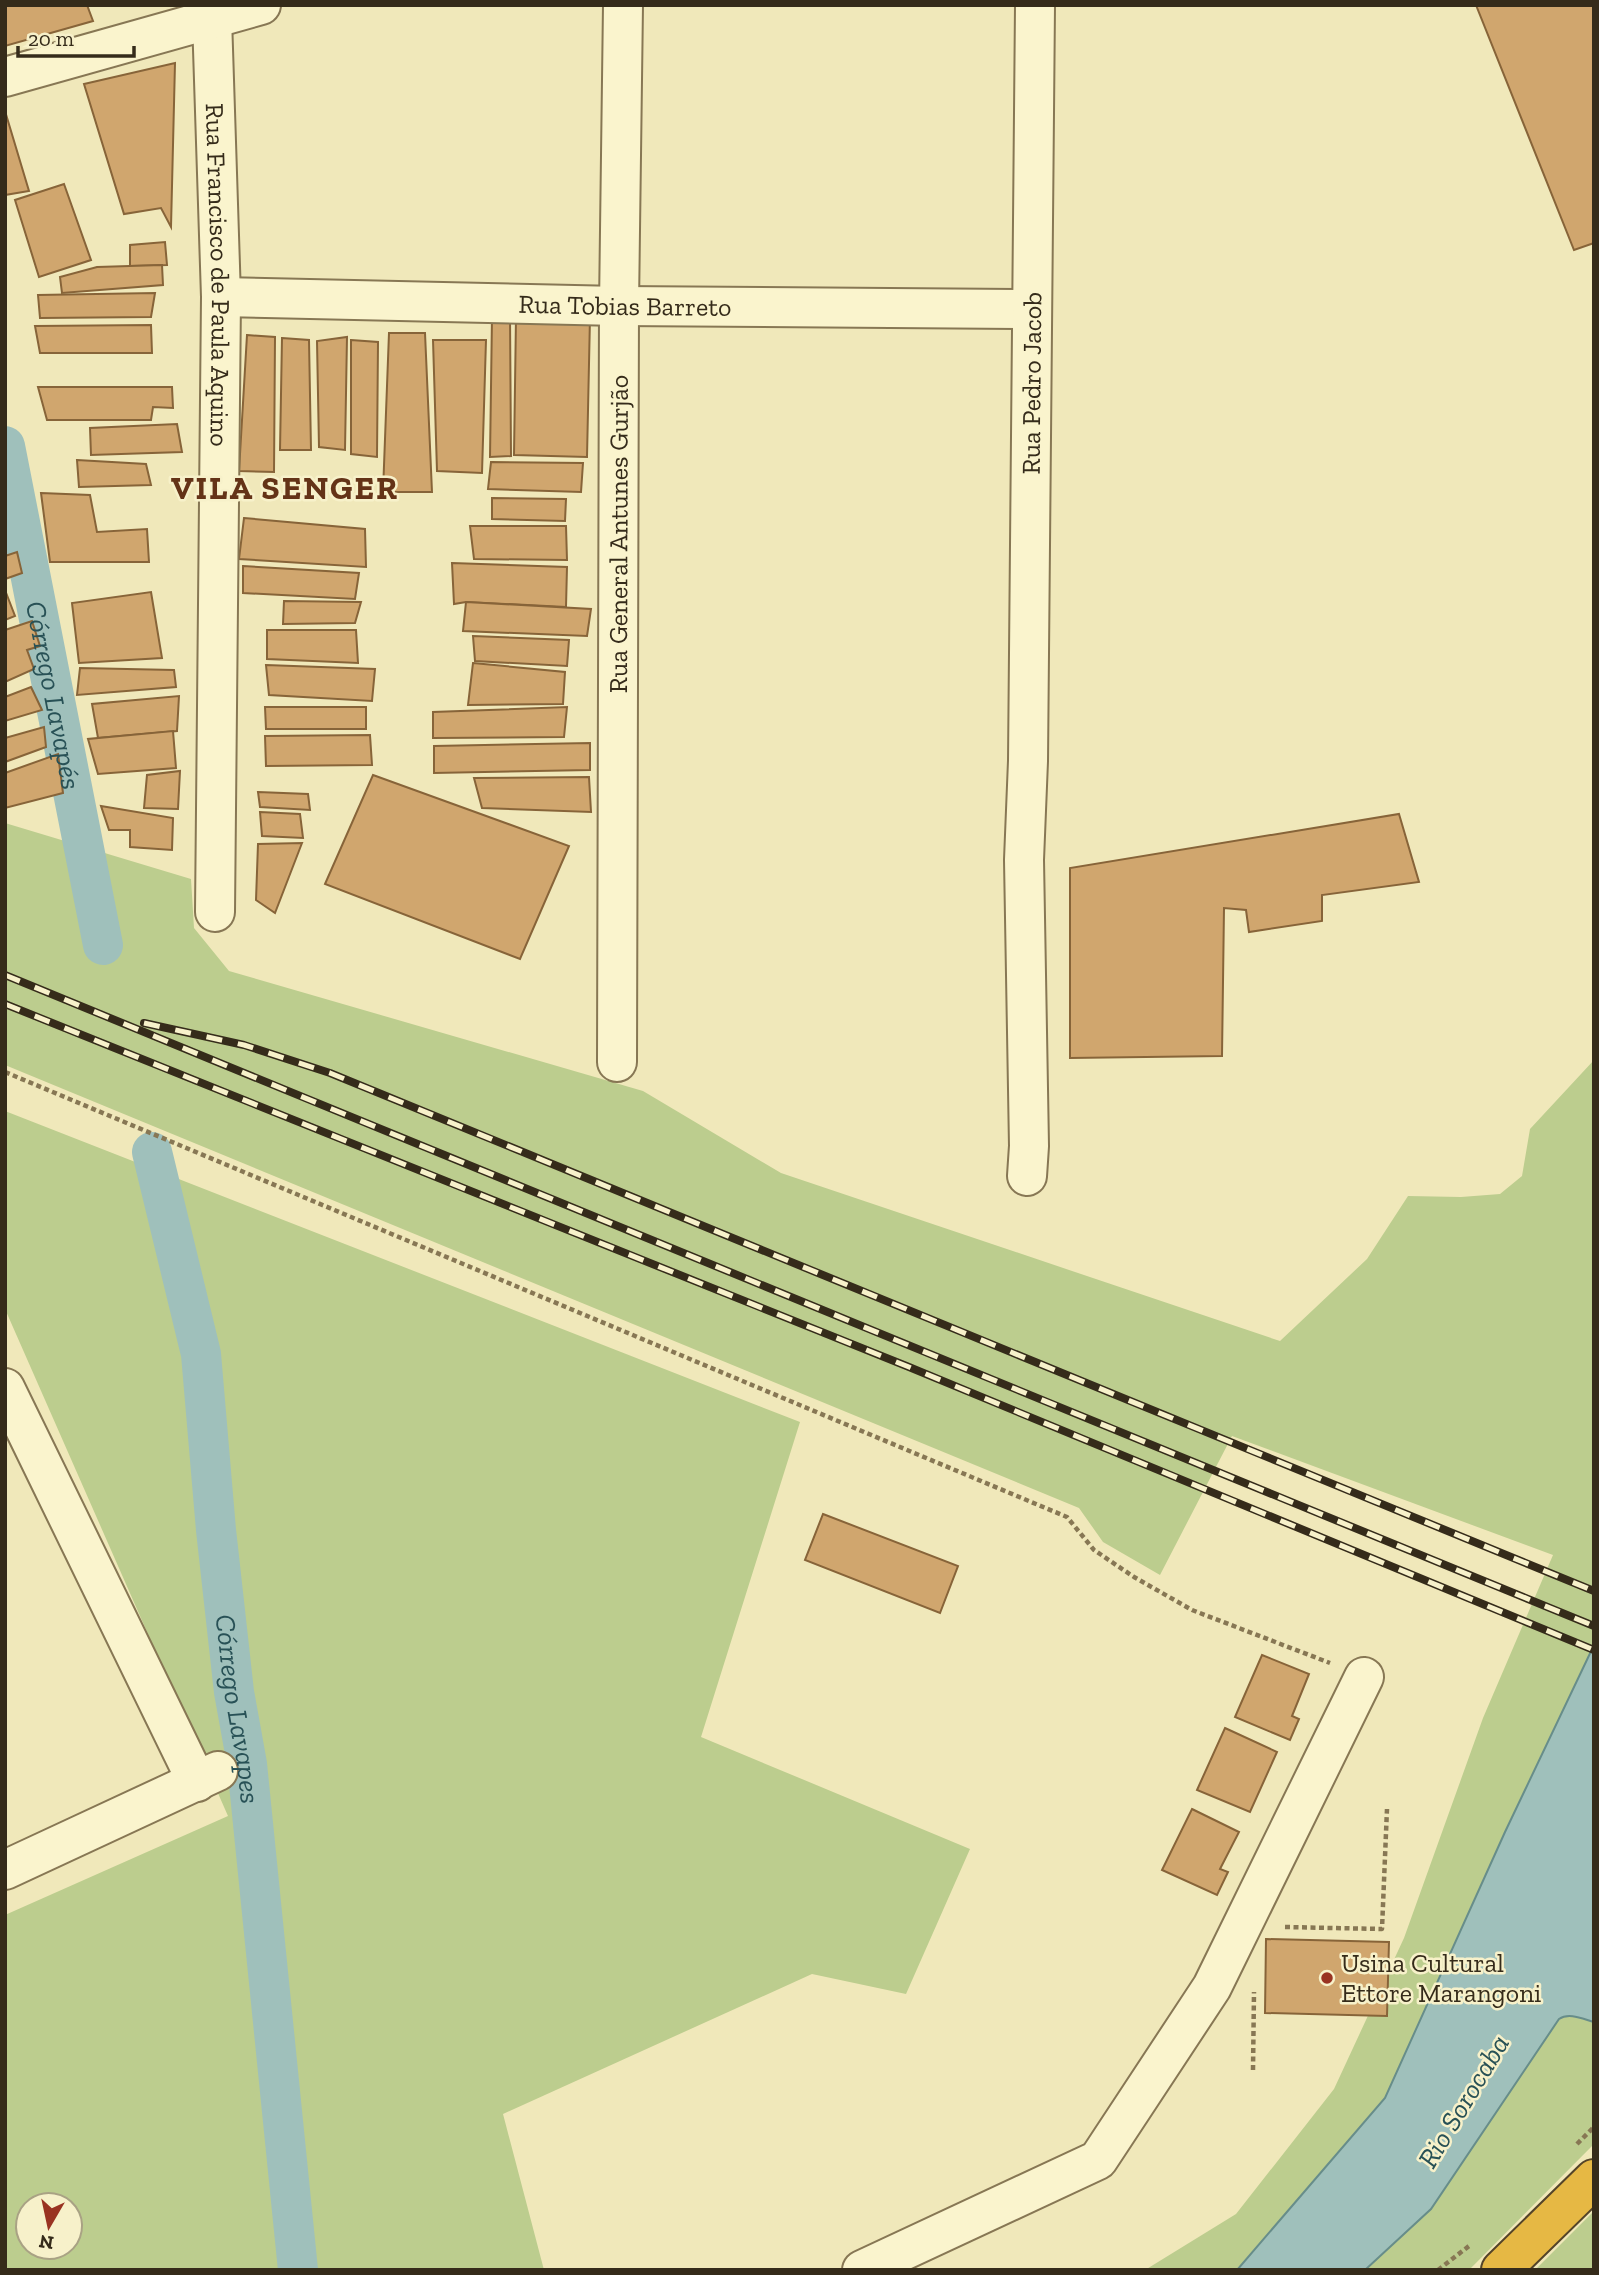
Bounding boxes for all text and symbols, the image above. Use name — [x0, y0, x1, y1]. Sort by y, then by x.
scale bar — [18, 14, 133, 58]
text: 20 m — [28, 26, 74, 51]
street label: Rua Francisco de Paula Aquino — [199, 103, 237, 447]
street label: Rua Tobias Barreto — [518, 288, 731, 323]
street label: Rua Pedro Jacob — [1015, 292, 1048, 475]
street label: Rua General Antunes Gurjão — [602, 375, 635, 693]
district label: VILA SENGER — [171, 468, 399, 507]
water label: Córrego Lavapés — [19, 598, 88, 792]
water label: Córrego Lavapes — [208, 1613, 267, 1805]
place label: Usina Cultural Ettore Marangoni — [1341, 1947, 1541, 2009]
marker: Usina Cultural Ettore Marangoni — [1319, 1970, 1335, 1986]
water label: Rio Sorocaba — [1411, 2029, 1516, 2174]
north arrow — [14, 2191, 84, 2261]
text: N — [37, 2230, 55, 2255]

